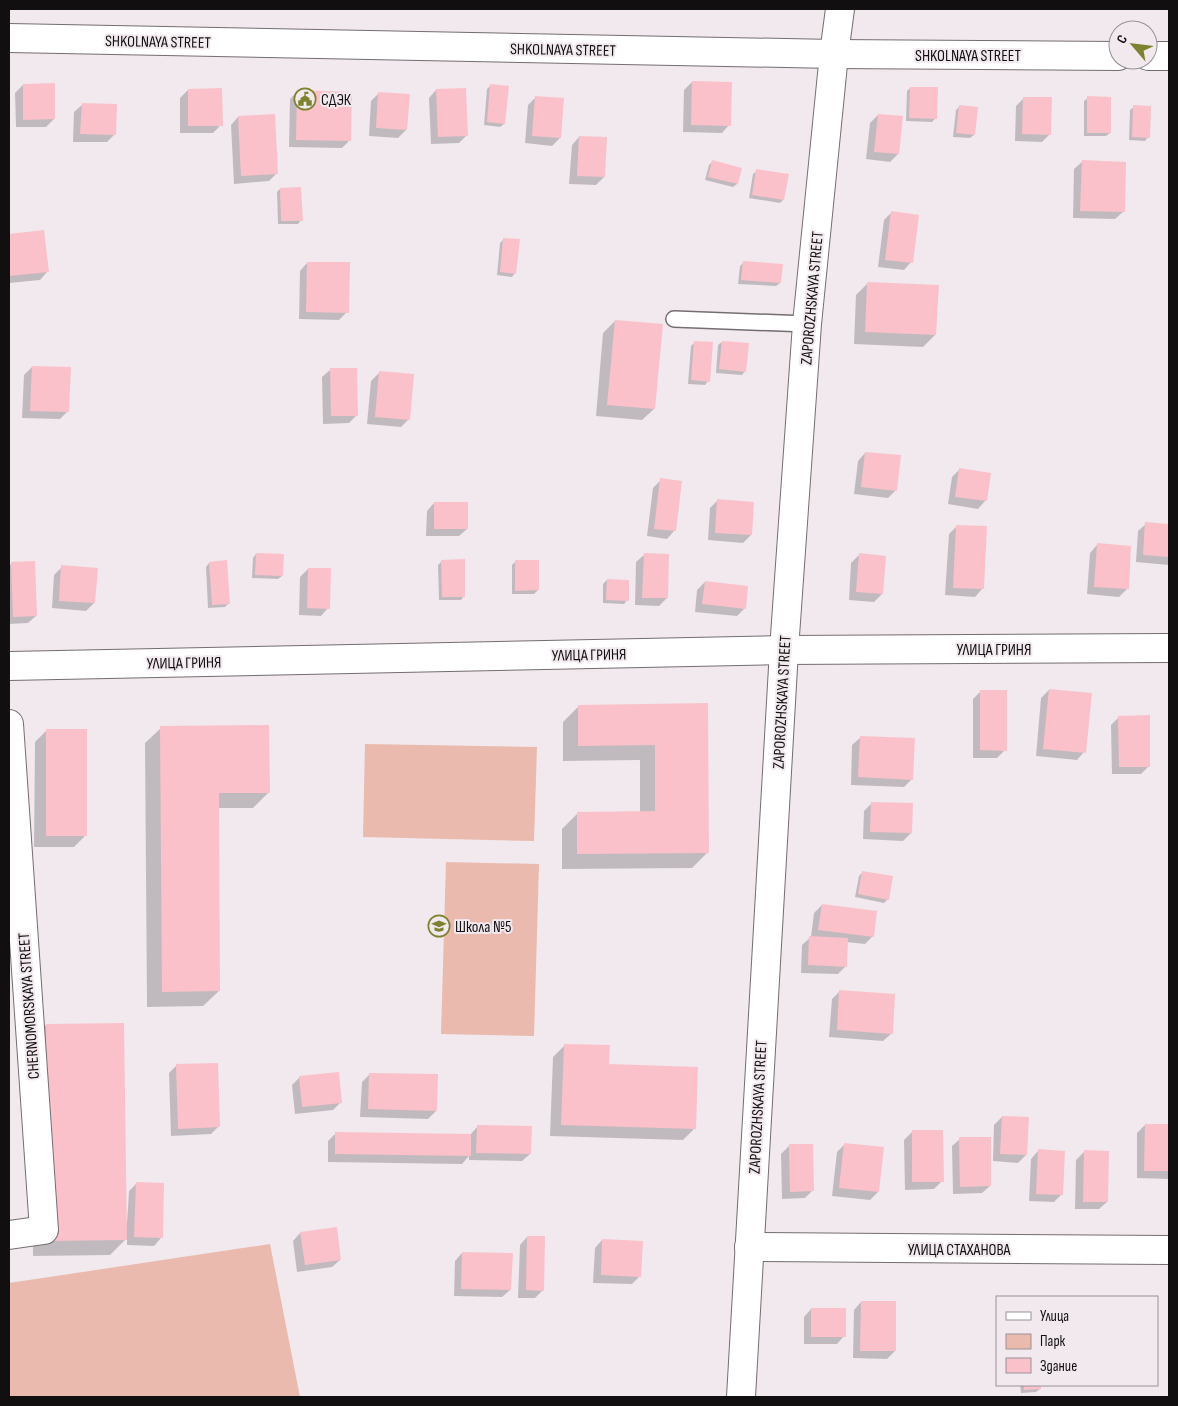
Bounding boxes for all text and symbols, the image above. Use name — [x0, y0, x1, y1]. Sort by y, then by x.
north arrow — [1108, 20, 1158, 70]
street label: SHKOLNAYA STREET — [105, 32, 212, 53]
text: С — [1113, 32, 1131, 46]
street label: SHKOLNAYA STREET — [510, 40, 617, 61]
street label: SHKOLNAYA STREET — [915, 47, 1021, 66]
public building icon: СДЭК — [293, 87, 317, 111]
place label: СДЭК — [321, 91, 352, 110]
street label: ZAPOROZHSKAYA STREET — [797, 230, 828, 366]
street label: ZAPOROZHSKAYA STREET — [770, 634, 796, 769]
street label: УЛИЦА ГРИНЯ — [957, 641, 1031, 660]
street label: УЛИЦА ГРИНЯ — [551, 645, 627, 666]
street label: УЛИЦА ГРИНЯ — [146, 653, 222, 674]
school or university icon: Школа №5 — [427, 914, 451, 938]
place label: Школа №5 — [455, 918, 511, 937]
street label: CHERNOMORSKAYA STREET — [15, 932, 44, 1080]
street label: ZAPOROZHSKAYA STREET — [746, 1039, 772, 1174]
street label: УЛИЦА СТАХАНОВА — [908, 1241, 1010, 1260]
legend — [996, 1296, 1158, 1386]
text: Улица — [1040, 1307, 1069, 1326]
text: Парк — [1040, 1332, 1066, 1351]
text: Здание — [1040, 1357, 1077, 1376]

